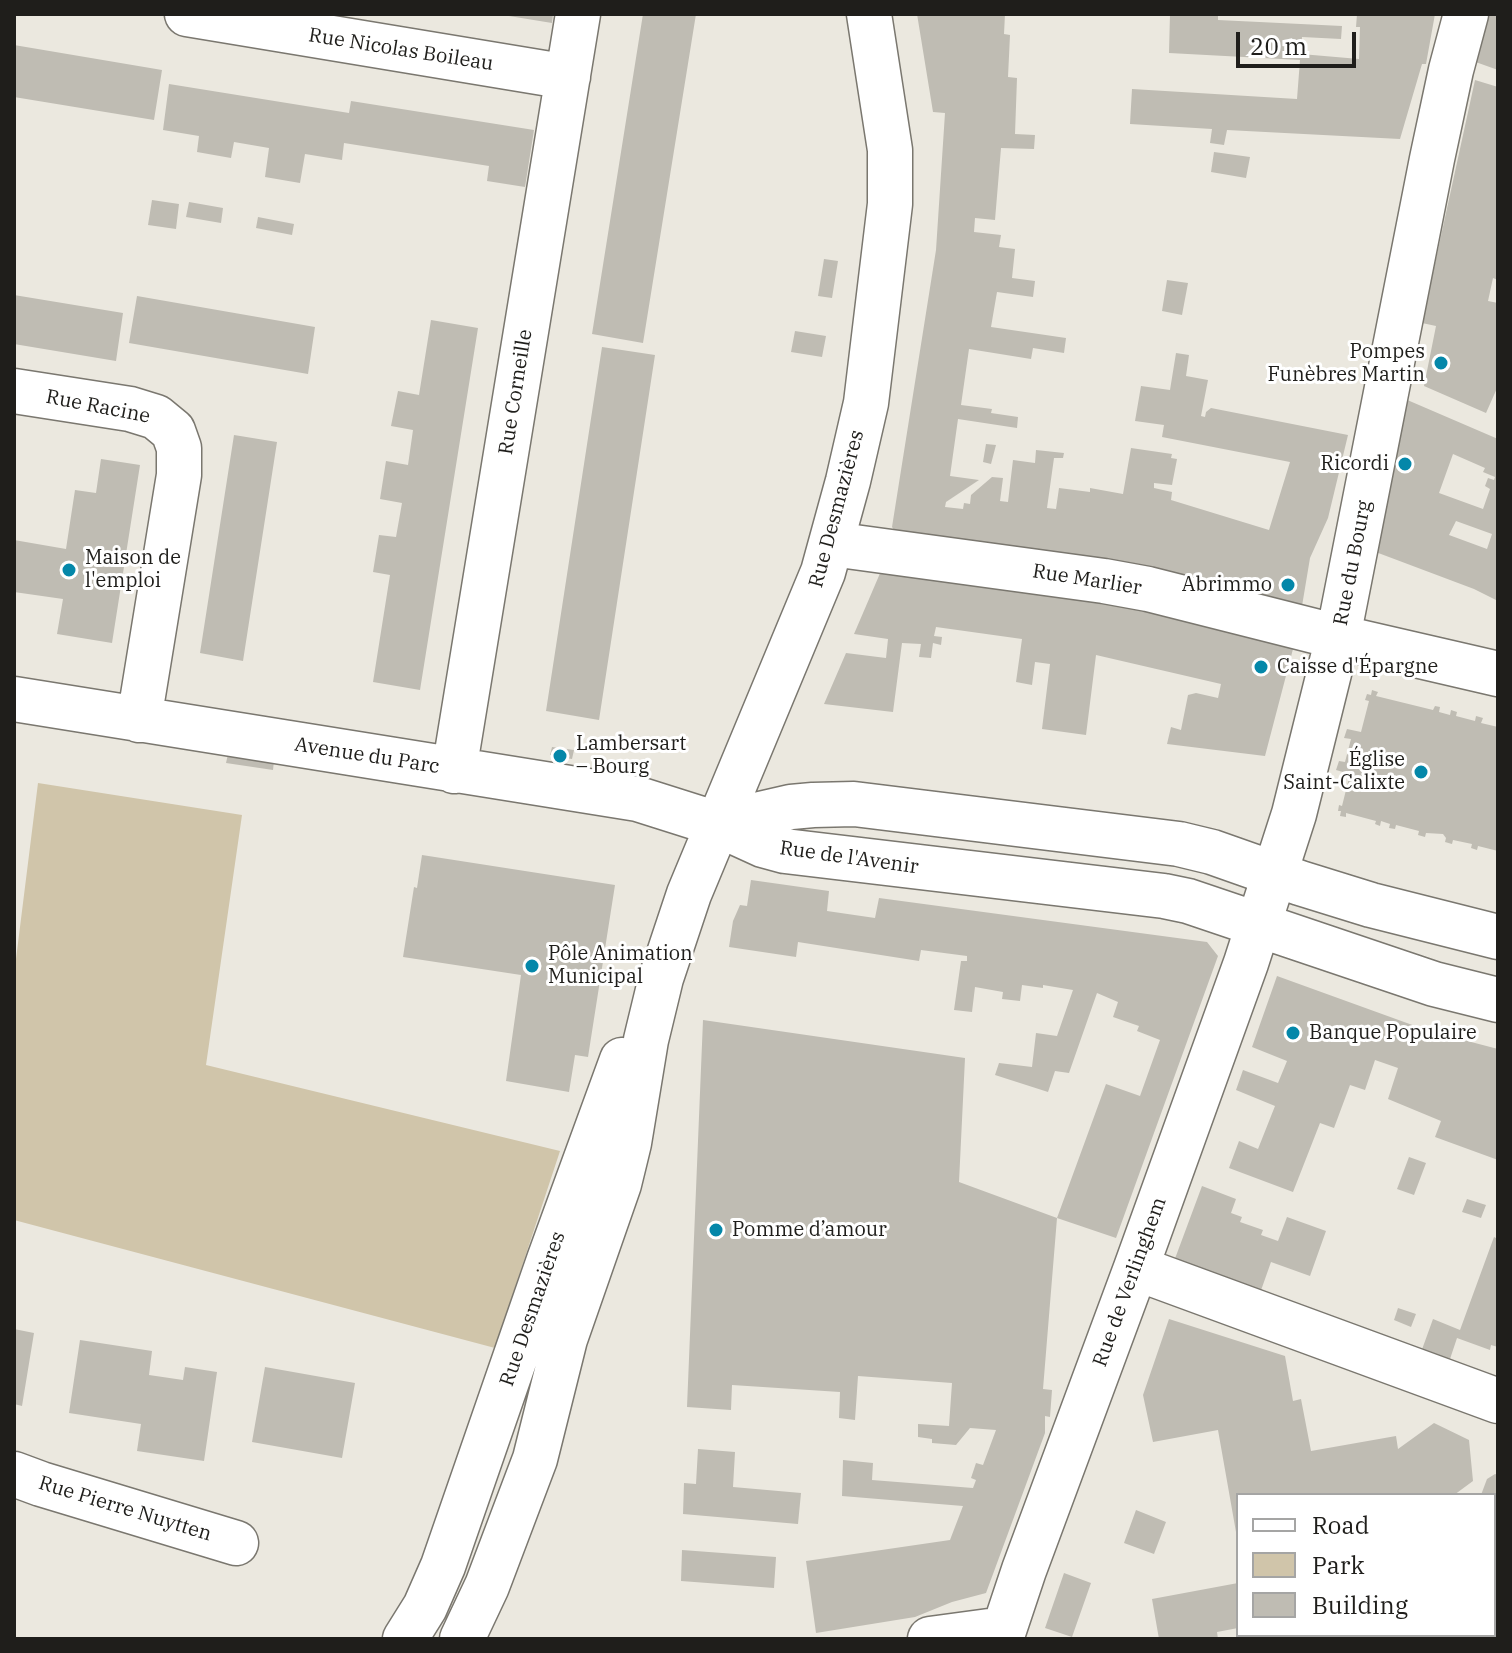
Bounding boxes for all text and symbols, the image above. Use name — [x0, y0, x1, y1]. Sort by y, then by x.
scale bar — [1240, 16, 1360, 66]
street label: Rue Nicolas Boileau — [307, 24, 495, 76]
text: 20 m — [1250, 30, 1307, 62]
street label: Rue Corneille — [494, 328, 538, 456]
place label: Pompes Funèbres Martin — [1268, 340, 1425, 387]
marker: Pompes Funèbres Martin — [1432, 354, 1450, 372]
street label: Rue Racine — [44, 385, 152, 429]
street label: Rue Desmazières — [804, 428, 870, 590]
place label: Ricordi — [1321, 452, 1389, 476]
marker: Ricordi — [1396, 455, 1414, 473]
street label: Rue du Bourg — [1329, 498, 1377, 628]
place label: Maison de l'emploi — [85, 546, 181, 593]
street label: Rue Marlier — [1031, 560, 1143, 600]
marker: Maison de l'emploi — [60, 561, 78, 579]
place label: Abrimmo — [1182, 573, 1272, 597]
marker: Abrimmo — [1279, 576, 1297, 594]
place label: Caisse d'Épargne — [1277, 655, 1438, 679]
marker: Caisse d'Épargne — [1252, 658, 1270, 676]
place label: Lambersart – Bourg — [576, 732, 686, 779]
street label: Avenue du Parc — [293, 733, 441, 779]
marker: Lambersart – Bourg — [551, 747, 569, 765]
place label: Église Saint-Calixte — [1283, 748, 1405, 795]
marker: Église Saint-Calixte — [1412, 763, 1430, 781]
street label: Rue de l'Avenir — [778, 836, 920, 880]
place label: Pôle Animation Municipal — [548, 942, 693, 989]
marker: Pôle Animation Municipal — [523, 957, 541, 975]
place label: Banque Populaire — [1309, 1021, 1477, 1045]
marker: Banque Populaire — [1284, 1024, 1302, 1042]
street label: Rue de Verlinghem — [1088, 1194, 1172, 1370]
place label: Pomme d’amour — [732, 1218, 887, 1242]
marker: Pomme d’amour — [707, 1221, 725, 1239]
street label: Rue Desmazières — [495, 1228, 571, 1390]
street label: Rue Pierre Nuytten — [36, 1471, 214, 1547]
legend — [1236, 1493, 1496, 1637]
text: Road — [1312, 1509, 1369, 1541]
text: Park — [1312, 1549, 1364, 1581]
text: Building — [1312, 1589, 1408, 1621]

